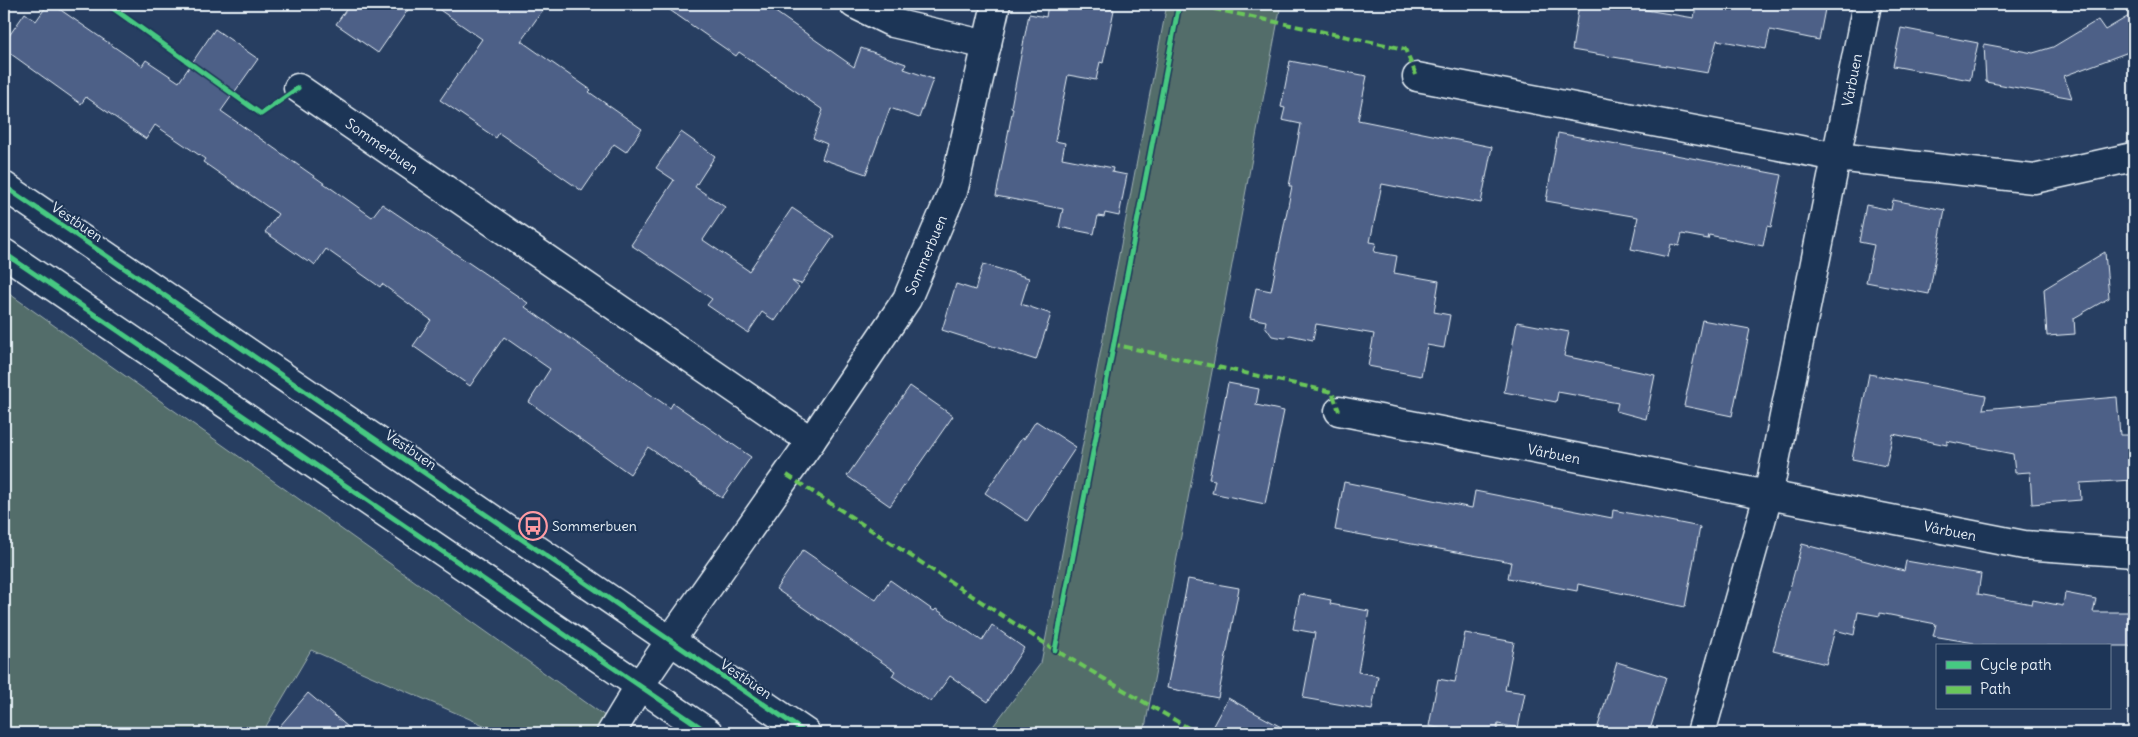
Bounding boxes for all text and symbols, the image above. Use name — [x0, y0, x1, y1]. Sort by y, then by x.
street label: Vårbuen — [1838, 52, 1866, 108]
street label: Sommerbuen — [342, 114, 422, 178]
street label: Vestbuen — [48, 198, 106, 246]
street label: Sommerbuen — [901, 212, 951, 298]
street label: Vestbuen — [382, 426, 440, 474]
street label: Vårbuen — [1526, 440, 1582, 468]
bus stop icon: Sommerbuen — [518, 511, 548, 541]
place label: Sommerbuen — [552, 517, 637, 535]
street label: Vårbuen — [1922, 517, 1978, 545]
legend — [1936, 644, 2110, 710]
street label: Vestbuen — [717, 655, 775, 703]
text: Cycle path — [1980, 655, 2052, 674]
text: Path — [1980, 679, 2011, 698]

